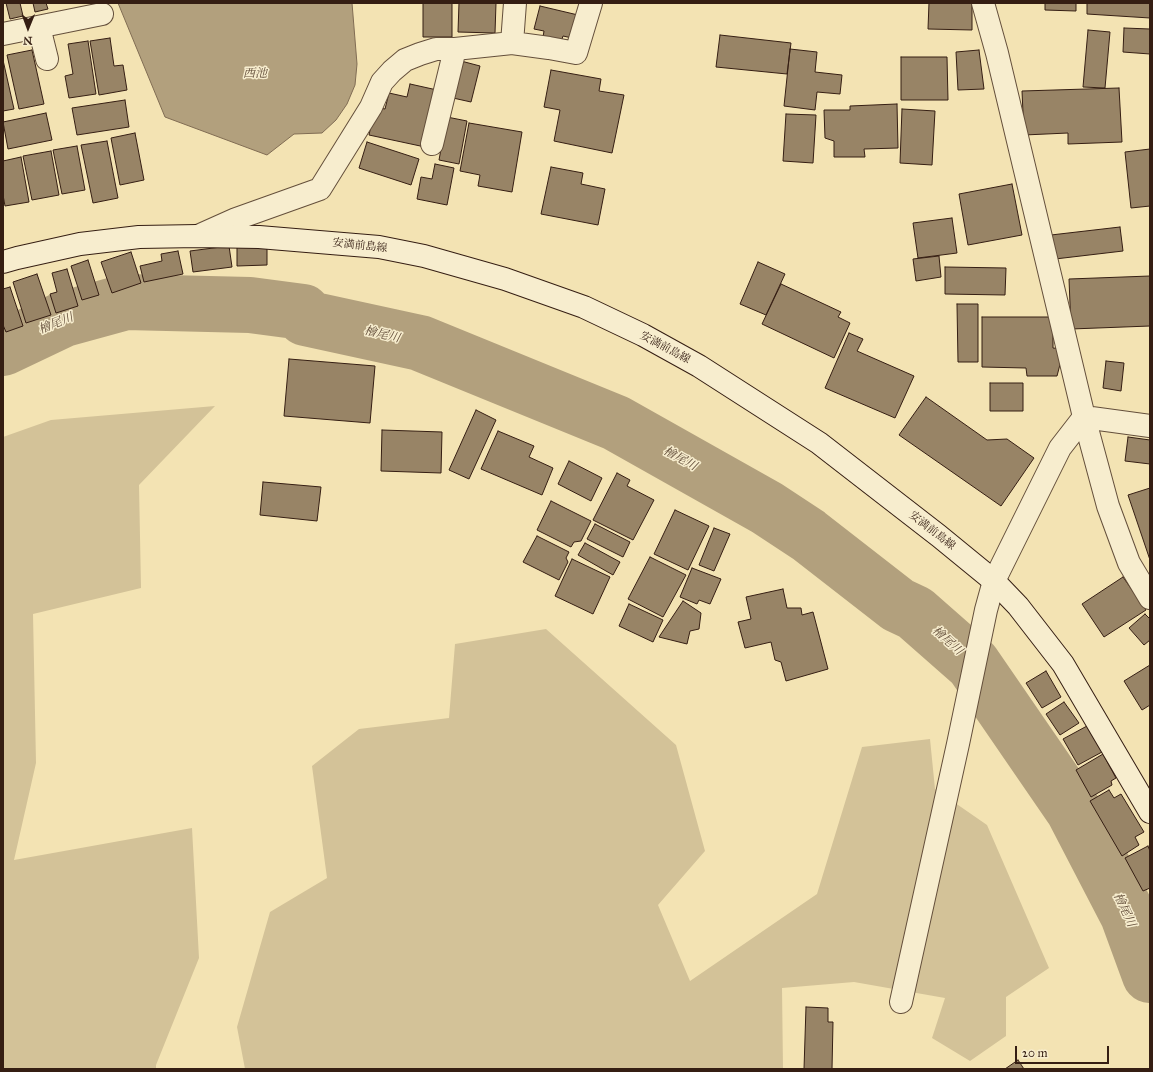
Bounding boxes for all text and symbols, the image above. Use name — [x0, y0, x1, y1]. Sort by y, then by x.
north arrow — [8, 8, 48, 48]
text: N — [23, 34, 33, 47]
water label: 西池 — [243, 67, 267, 81]
street label: 安満前島線 — [332, 237, 388, 255]
water label: 檜尾川 — [37, 311, 75, 337]
water label: 檜尾川 — [363, 324, 401, 346]
street label: 安満前島線 — [638, 329, 692, 367]
water label: 檜尾川 — [661, 444, 699, 474]
street label: 安満前島線 — [906, 509, 958, 553]
water label: 檜尾川 — [929, 624, 965, 658]
water label: 檜尾川 — [1110, 891, 1138, 929]
scale bar — [1017, 1038, 1111, 1064]
text: 20 m — [1022, 1046, 1048, 1060]

